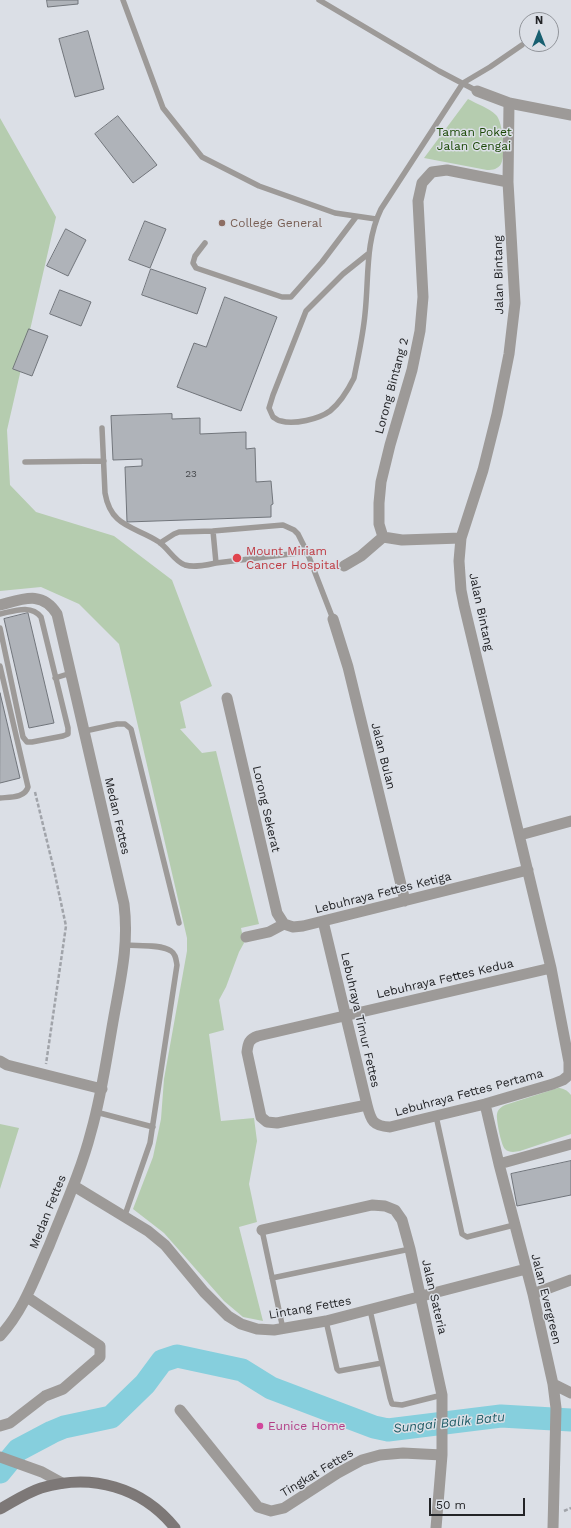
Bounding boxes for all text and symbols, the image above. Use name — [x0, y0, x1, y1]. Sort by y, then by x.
north arrow — [519, 12, 559, 52]
text: N — [535, 14, 543, 27]
park label: Taman Poket Jalan Cengai — [436, 125, 512, 153]
place label: College General — [230, 216, 322, 230]
marker: College General — [217, 218, 227, 228]
street label: Jalan Bintang — [491, 235, 507, 315]
street label: Lorong Bintang 2 — [372, 336, 412, 436]
house number: 23 — [185, 468, 197, 480]
place label: Mount Miriam Cancer Hospital — [246, 544, 340, 572]
marker: Mount Miriam Cancer Hospital — [231, 552, 243, 564]
street label: Jalan Bintang — [466, 572, 496, 652]
street label: Jalan Bulan — [368, 721, 398, 791]
street label: Lorong Sekerat — [249, 764, 283, 854]
street label: Medan Fettes — [101, 776, 133, 856]
street label: Lebuhraya Fettes Ketiga — [313, 869, 453, 917]
street label: Lebuhraya Timur Fettes — [337, 951, 383, 1089]
street label: Lebuhraya Fettes Kedua — [375, 956, 515, 1002]
street label: Lebuhraya Fettes Pertama — [393, 1066, 545, 1120]
street label: Medan Fettes — [27, 1173, 69, 1251]
street label: Jalan Evergreen — [528, 1252, 564, 1346]
street label: Jalan Sateria — [418, 1258, 450, 1336]
street label: Lintang Fettes — [268, 1294, 352, 1322]
water label: Sungai Balik Batu — [392, 1409, 506, 1437]
place label: Eunice Home — [268, 1419, 346, 1433]
marker: Eunice Home — [255, 1421, 265, 1431]
street label: Tingkat Fettes — [278, 1446, 356, 1500]
scale bar — [431, 1490, 527, 1516]
text: 50 m — [436, 1498, 466, 1512]

